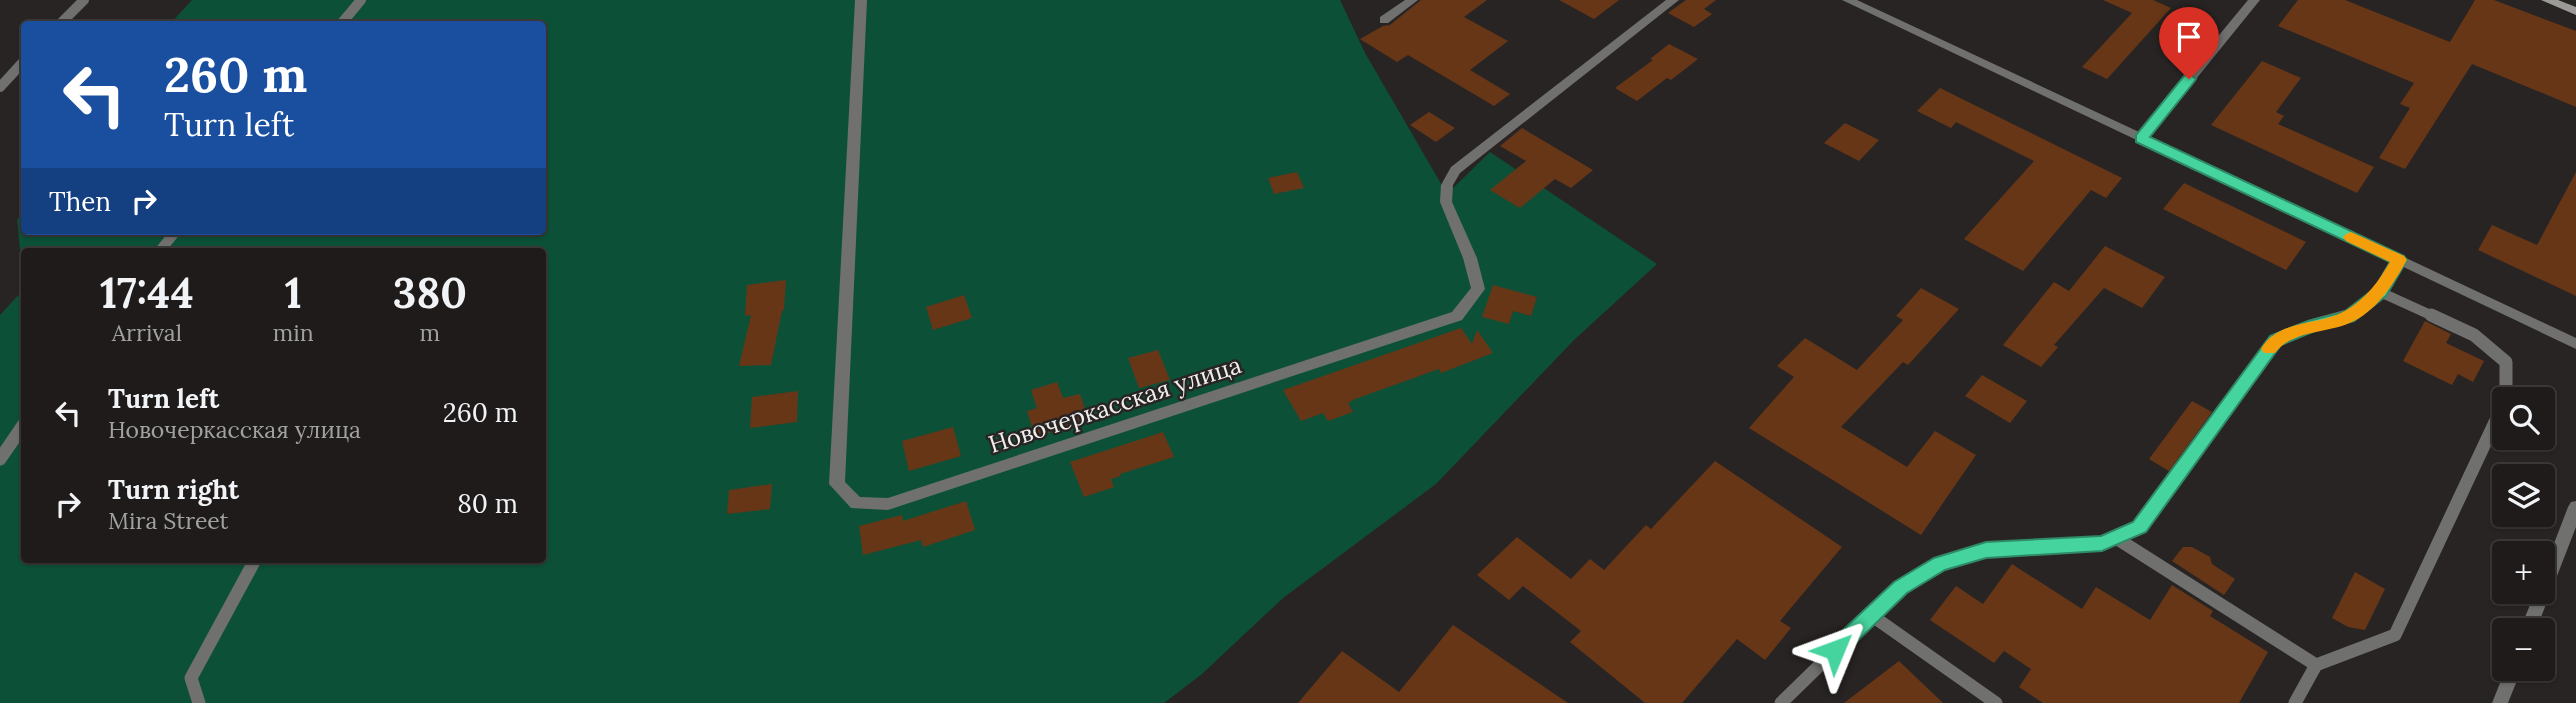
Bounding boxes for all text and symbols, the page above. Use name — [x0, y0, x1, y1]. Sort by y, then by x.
pin — [2159, 7, 2219, 79]
icon: arrive — [2170, 18, 2208, 56]
text: 260 m — [164, 43, 307, 105]
icon: left — [49, 49, 140, 140]
text: Turn left — [164, 104, 294, 145]
icon: right — [125, 182, 163, 220]
text: Then — [49, 185, 111, 218]
text: 17:44 — [100, 266, 194, 320]
text: 1 — [285, 266, 302, 320]
text: 380 — [393, 266, 467, 320]
text: Arrival — [112, 318, 182, 347]
text: min — [273, 318, 314, 347]
text: m — [420, 318, 440, 347]
street label: Новочеркасская улица — [985, 349, 1245, 460]
text: Turn left — [108, 382, 219, 415]
map controls — [2492, 387, 2555, 681]
button: search — [2492, 387, 2555, 450]
icon: left — [49, 394, 87, 432]
text: 260 m — [443, 396, 518, 429]
text: Новочеркасская улица — [108, 415, 361, 444]
button: layers — [2492, 464, 2555, 527]
text: Turn right — [108, 473, 239, 506]
icon: right — [49, 485, 87, 523]
text: 80 m — [457, 487, 518, 520]
text: Mira Street — [108, 506, 229, 535]
button: + — [2492, 541, 2555, 604]
position arrow — [1798, 613, 1872, 687]
button: − — [2492, 618, 2555, 681]

